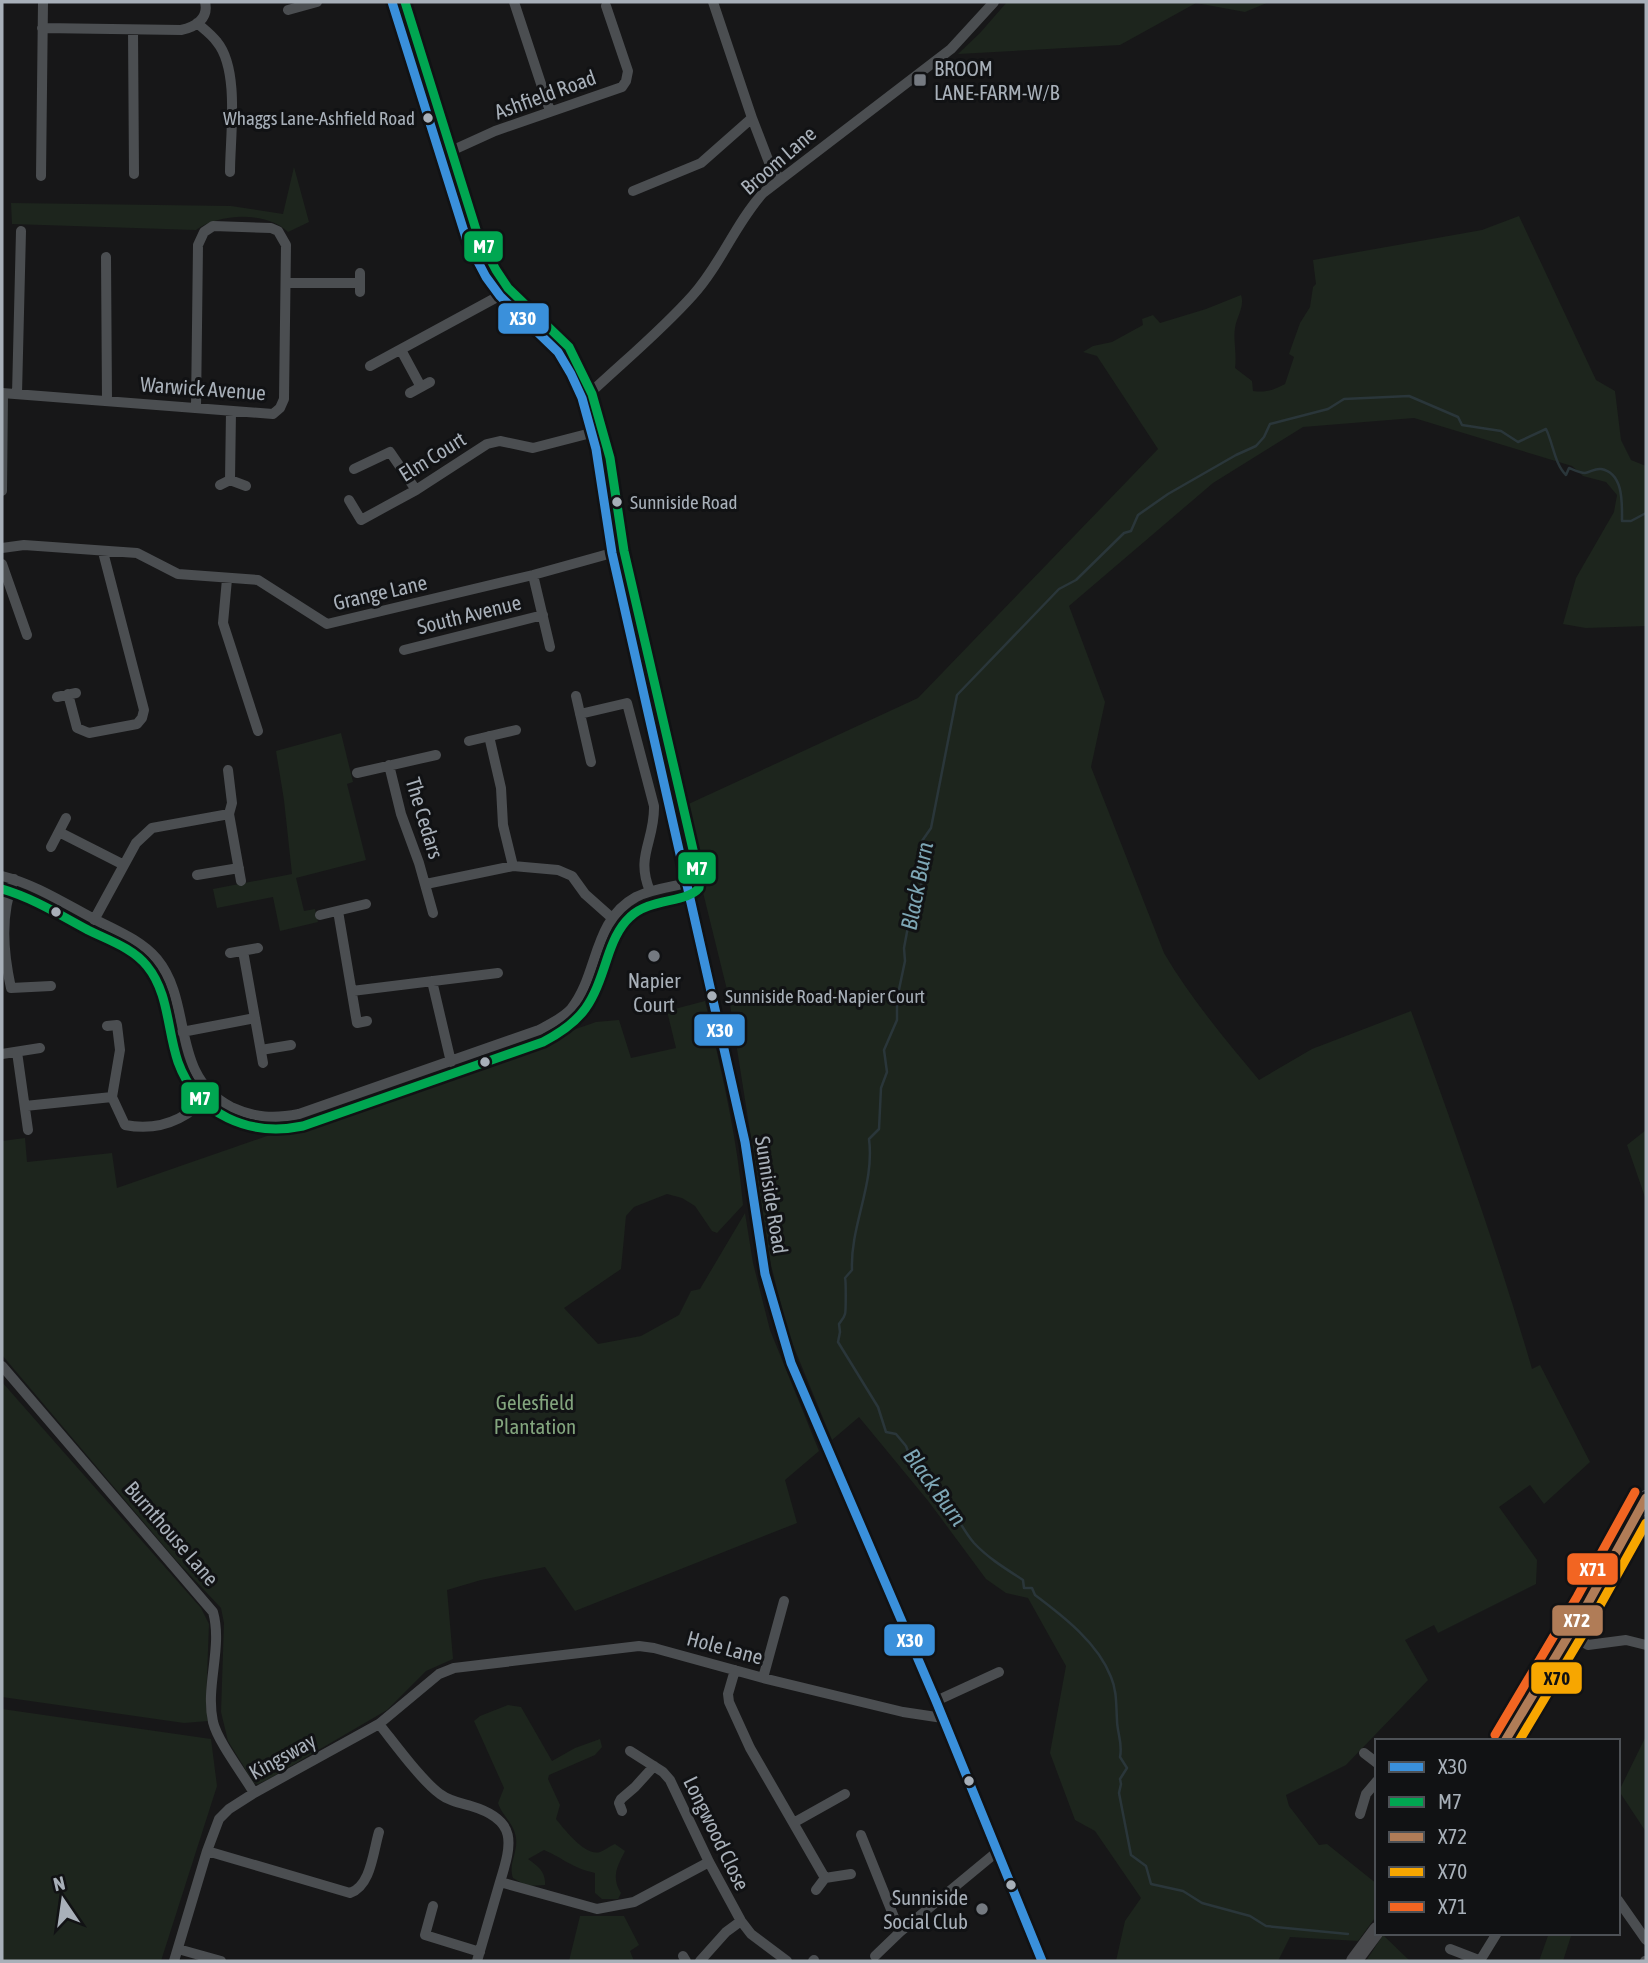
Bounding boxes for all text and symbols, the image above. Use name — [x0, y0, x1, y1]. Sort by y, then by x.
place label: BROOM LANE-FARM-W/B — [934, 56, 1059, 104]
street label: Ashfield Road — [491, 65, 599, 123]
marker: BROOM LANE-FARM-W/B — [912, 72, 928, 88]
place label: Whaggs Lane-Ashfield Road — [223, 107, 415, 129]
marker: Whaggs Lane-Ashfield Road — [421, 111, 435, 125]
street label: Broom Lane — [736, 121, 820, 199]
line badge: M7 — [463, 230, 504, 263]
text: M7 — [473, 235, 495, 257]
line badge: X30 — [497, 302, 550, 335]
text: X30 — [509, 307, 536, 329]
street label: Warwick Avenue — [139, 372, 267, 404]
street label: Elm Court — [394, 426, 470, 486]
place label: Sunniside Road — [630, 491, 738, 513]
marker: Sunniside Road — [610, 495, 624, 509]
street label: Grange Lane — [331, 570, 429, 614]
street label: South Avenue — [415, 590, 523, 638]
street label: The Cedars — [401, 775, 449, 861]
water label: Black Burn — [896, 840, 938, 932]
line badge: M7 — [677, 851, 717, 885]
text: M7 — [686, 857, 708, 879]
unlabelled marker — [49, 905, 63, 919]
marker: Napier Court — [646, 948, 662, 964]
place label: Napier Court — [628, 968, 681, 1016]
place label: Sunniside Road-Napier Court — [725, 985, 925, 1007]
marker: Sunniside Road-Napier Court — [705, 989, 719, 1003]
line badge: X30 — [693, 1013, 746, 1047]
text: X30 — [706, 1019, 733, 1041]
unlabelled marker — [478, 1055, 492, 1069]
line badge: M7 — [180, 1081, 220, 1115]
text: M7 — [189, 1087, 211, 1109]
street label: Sunniside Road — [751, 1134, 793, 1256]
park label: Gelesfield Plantation — [494, 1390, 576, 1438]
water label: Black Burn — [898, 1443, 972, 1531]
street label: Burnthouse Lane — [120, 1476, 224, 1590]
line badge: X71 — [1566, 1552, 1619, 1586]
text: X71 — [1579, 1558, 1606, 1580]
line badge: X72 — [1551, 1604, 1604, 1637]
text: X72 — [1563, 1609, 1590, 1631]
line badge: X30 — [883, 1623, 936, 1657]
street label: Hole Lane — [684, 1625, 766, 1669]
text: X30 — [896, 1629, 923, 1651]
line badge: X70 — [1530, 1661, 1583, 1695]
text: X70 — [1543, 1667, 1570, 1689]
street label: Kingsway — [244, 1728, 320, 1784]
legend — [1375, 1739, 1620, 1935]
text: X30 — [1438, 1754, 1467, 1778]
street label: Longwood Close — [679, 1772, 755, 1894]
unlabelled marker — [962, 1774, 976, 1788]
text: M7 — [1438, 1789, 1462, 1813]
text: X72 — [1438, 1824, 1467, 1848]
text: X70 — [1438, 1859, 1467, 1883]
north arrow — [28, 1865, 98, 1935]
text: N — [51, 1871, 67, 1895]
unlabelled marker — [1004, 1878, 1018, 1892]
place label: Sunniside Social Club — [883, 1885, 968, 1933]
text: X71 — [1438, 1894, 1467, 1918]
marker: Sunniside Social Club — [974, 1901, 990, 1917]

